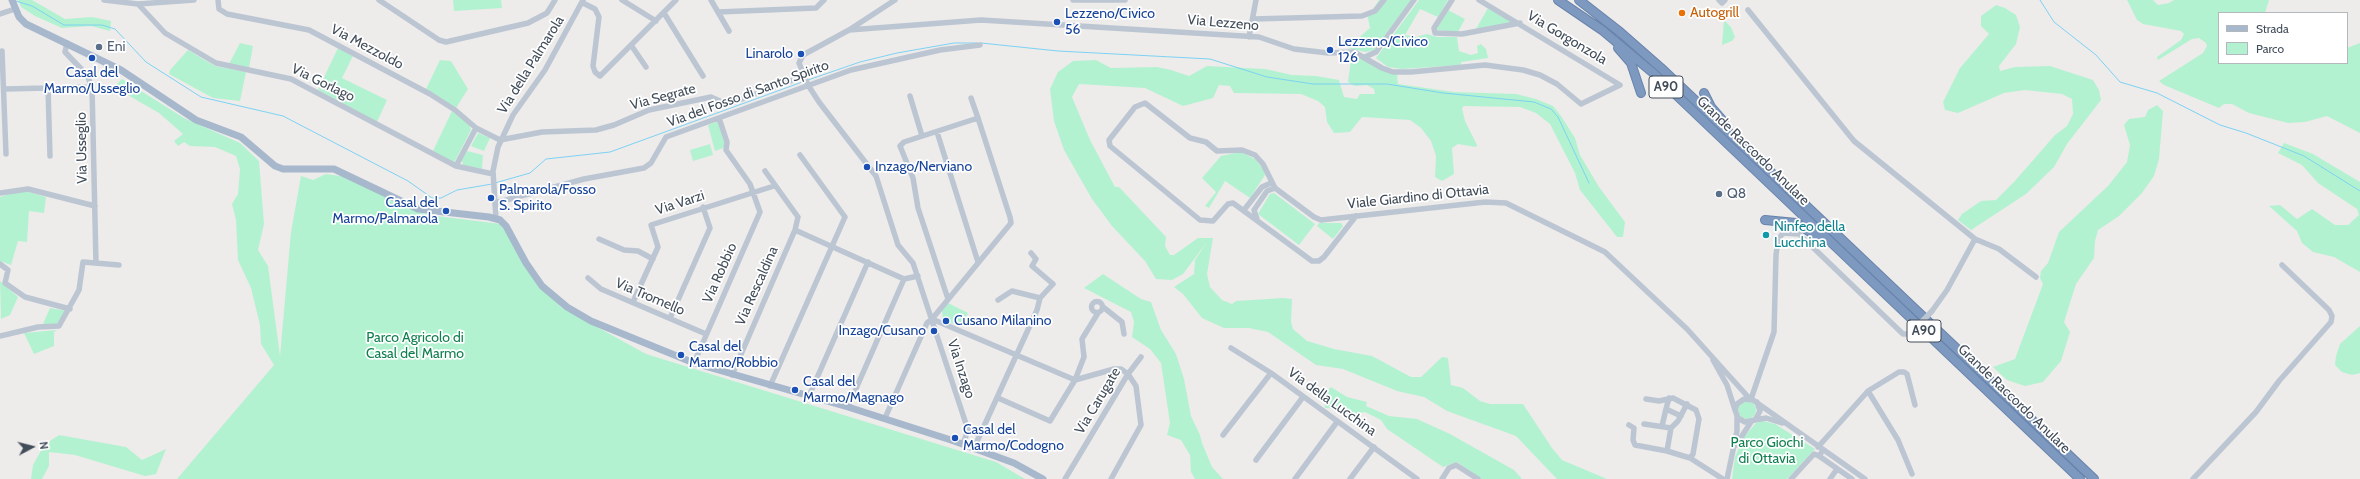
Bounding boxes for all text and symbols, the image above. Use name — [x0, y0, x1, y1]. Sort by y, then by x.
place label: Autogrill — [1690, 5, 1739, 21]
place label: Lezzeno/Civico 56 — [1065, 6, 1155, 38]
street label: Via Gorgonzola — [1524, 8, 1610, 68]
marker: Autogrill — [1677, 8, 1687, 18]
street label: Via Lezzeno — [1187, 12, 1259, 34]
legend — [2218, 12, 2348, 64]
street label: Via della Palmarola — [494, 13, 568, 117]
marker: Lezzeno/Civico 56 — [1052, 17, 1062, 27]
street label: Via Mezzoldo — [328, 21, 406, 73]
text: Strada — [2256, 21, 2289, 36]
place label: Lezzeno/Civico 126 — [1338, 34, 1428, 66]
place label: Eni — [107, 39, 125, 55]
text: Parco — [2256, 41, 2284, 56]
marker: Eni — [94, 42, 104, 52]
marker: Lezzeno/Civico 126 — [1325, 45, 1335, 55]
place label: Linarolo — [746, 46, 793, 62]
marker: Linarolo — [796, 49, 806, 59]
marker: Casal del Marmo/Usseglio — [87, 53, 97, 63]
street label: Via del Fosso di Santo Spirito — [665, 57, 831, 131]
street label: Via Gorlago — [289, 61, 357, 105]
place label: Casal del Marmo/Usseglio — [44, 65, 140, 98]
road number: A90 — [1649, 76, 1683, 98]
street label: Via Segrate — [628, 80, 698, 114]
street label: Grande Raccordo Anulare — [1693, 93, 1813, 209]
street label: Via Usseglio — [73, 112, 91, 184]
place label: Inzago/Nerviano — [875, 159, 972, 175]
marker: Inzago/Nerviano — [862, 162, 872, 172]
street label: Viale Giardino di Ottavia — [1346, 181, 1490, 213]
place label: Palmarola/Fosso S. Spirito — [499, 182, 596, 214]
place label: Q8 — [1727, 186, 1746, 202]
street label: Via Varzi — [653, 187, 707, 219]
marker: Q8 — [1714, 189, 1724, 199]
marker: Palmarola/Fosso S. Spirito — [486, 193, 496, 203]
place label: Casal del Marmo/Palmarola — [332, 195, 438, 228]
marker: Casal del Marmo/Palmarola — [441, 206, 451, 216]
place label: Ninfeo della Lucchina — [1774, 219, 1845, 252]
marker: Ninfeo della Lucchina — [1761, 230, 1771, 240]
street label: Via Robbio — [699, 240, 741, 306]
street label: Via Rescaldina — [732, 244, 782, 328]
street label: Via Tromello — [613, 275, 687, 319]
place label: Cusano Milanino — [954, 313, 1051, 329]
marker: Cusano Milanino — [941, 316, 951, 326]
road number: A90 — [1907, 320, 1941, 342]
place label: Inzago/Cusano — [839, 323, 926, 339]
marker: Inzago/Cusano — [929, 326, 939, 336]
park label: Parco Agricolo di Casal del Marmo — [366, 330, 464, 362]
street label: Via Inzago — [944, 337, 978, 401]
place label: Casal del Marmo/Robbio — [689, 339, 778, 372]
street label: Grande Raccordo Anulare — [1954, 341, 2074, 457]
marker: Casal del Marmo/Robbio — [676, 350, 686, 360]
street label: Via della Lucchina — [1284, 364, 1380, 440]
street label: Via Carugate — [1072, 365, 1124, 437]
place label: Casal del Marmo/Magnago — [803, 374, 904, 406]
marker: Casal del Marmo/Magnago — [790, 385, 800, 395]
place label: Casal del Marmo/Codogno — [963, 422, 1064, 454]
north arrow — [12, 427, 52, 467]
marker: Casal del Marmo/Codogno — [950, 433, 960, 443]
park label: Parco Giochi di Ottavia — [1731, 435, 1803, 468]
text: N — [36, 441, 51, 450]

